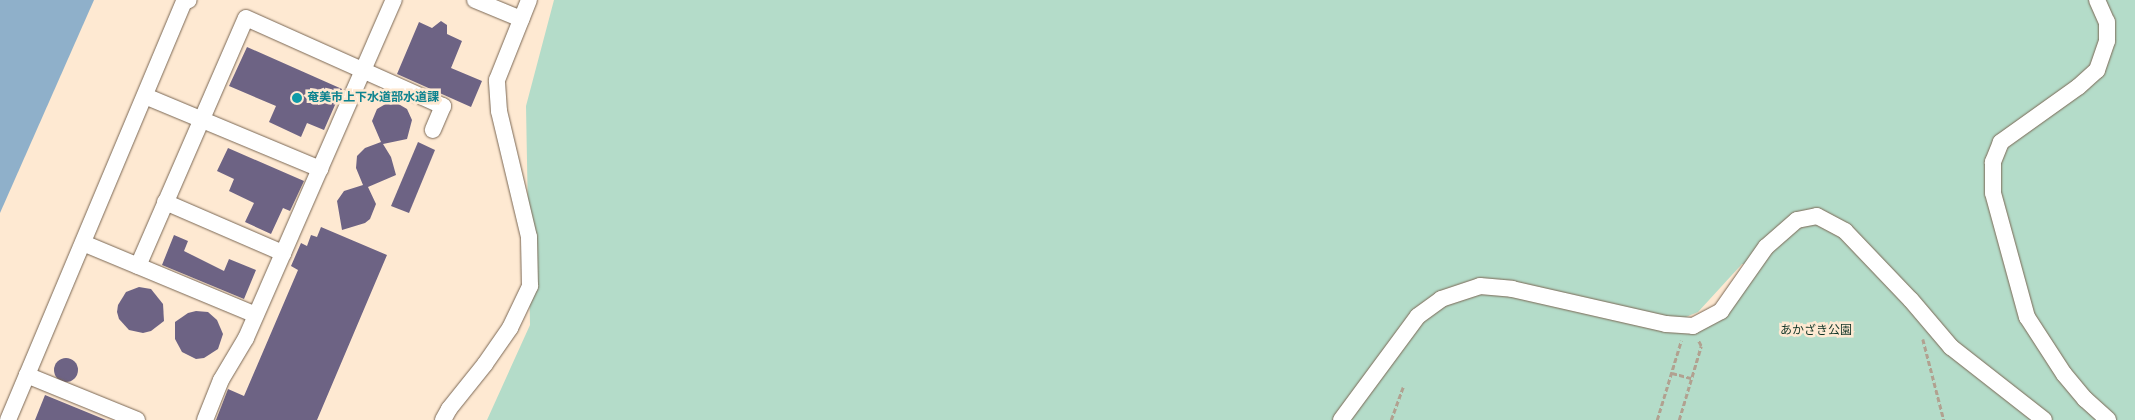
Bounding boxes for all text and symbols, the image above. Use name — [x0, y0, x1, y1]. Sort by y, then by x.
place label: 奄美市上下水道部水道課 — [307, 91, 439, 105]
marker: 奄美市上下水道部水道課 — [291, 92, 303, 104]
park label: あかざき公園 — [1780, 324, 1852, 338]

